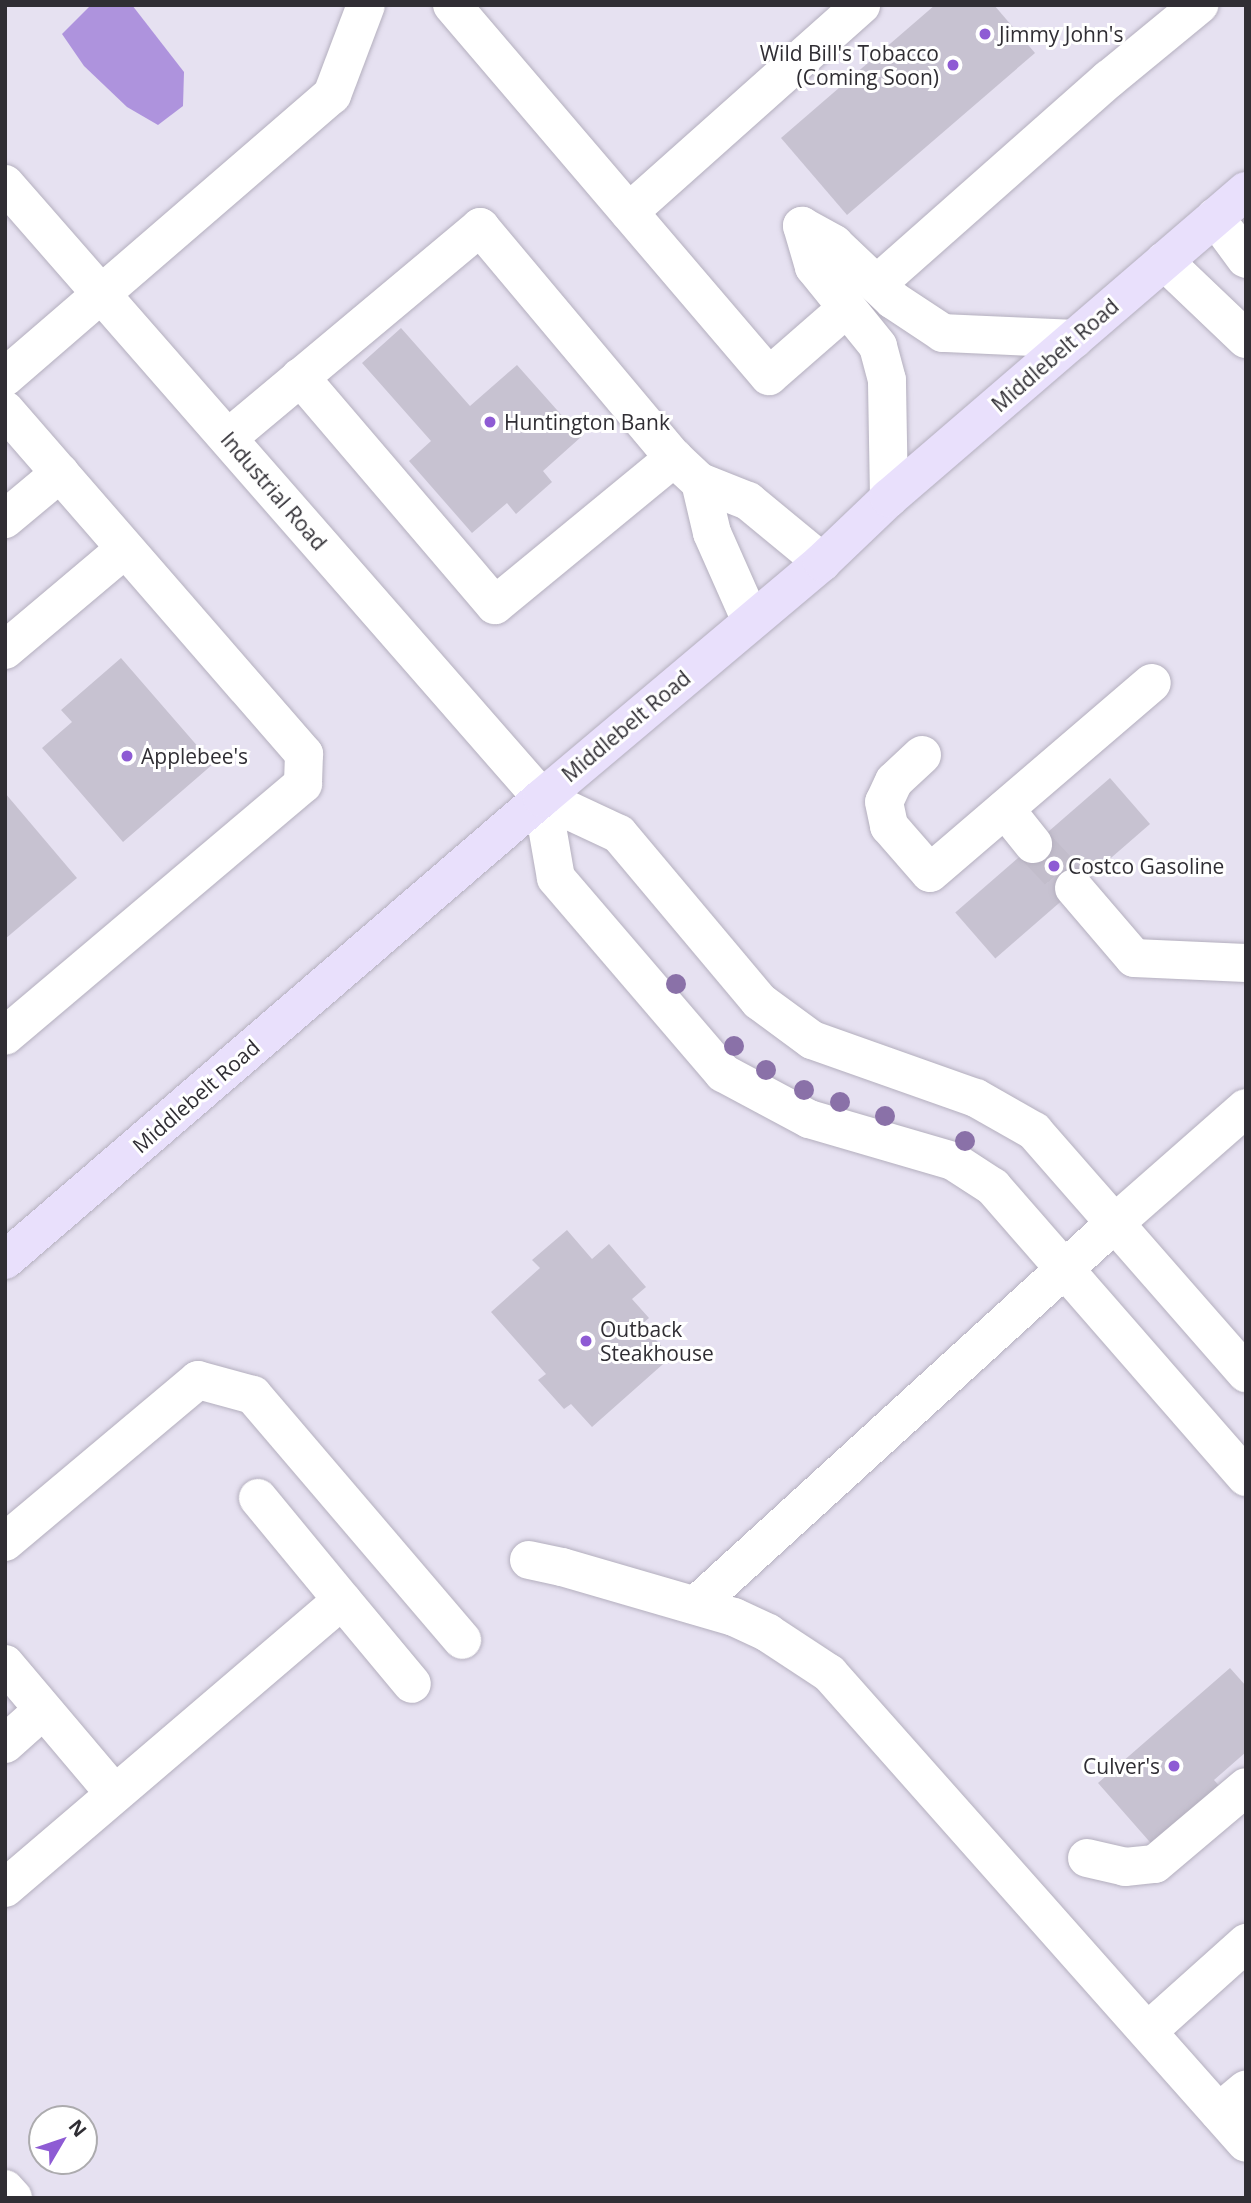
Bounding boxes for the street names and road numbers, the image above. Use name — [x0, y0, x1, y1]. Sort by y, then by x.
street label: Middlebelt Road — [986, 293, 1124, 417]
street label: Industrial Road — [216, 427, 332, 555]
street label: Middlebelt Road — [557, 665, 695, 787]
street label: Middlebelt Road — [127, 1034, 265, 1158]

